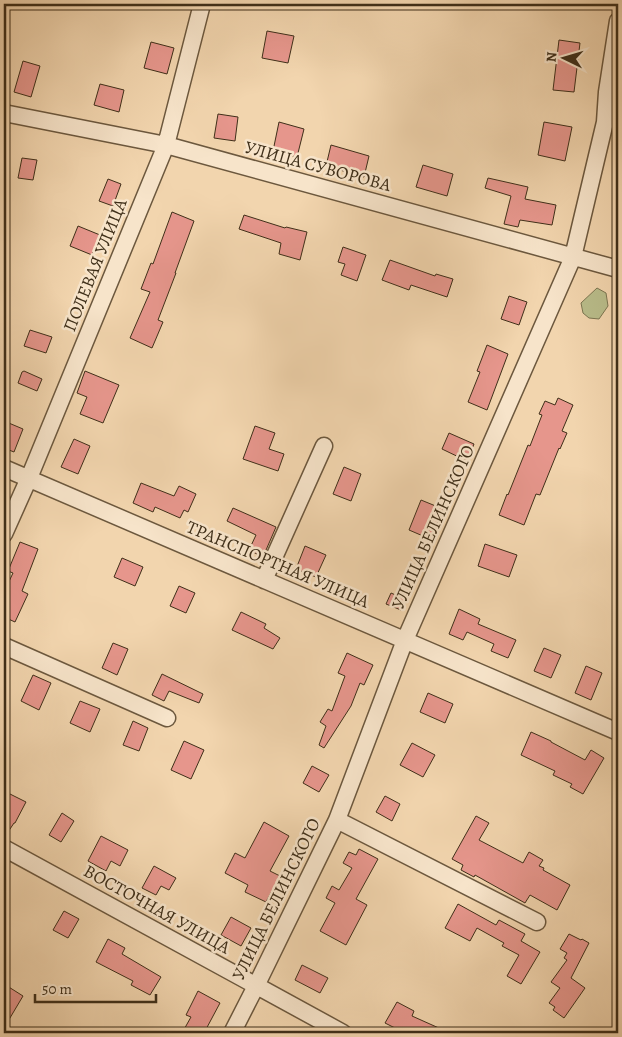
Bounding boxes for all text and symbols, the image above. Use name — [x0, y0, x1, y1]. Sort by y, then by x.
north arrow — [540, 32, 590, 82]
text: N — [542, 51, 561, 63]
street label: УЛИЦА СУВОРОВА — [242, 135, 394, 197]
street label: ПОЛЕВАЯ УЛИЦА — [57, 195, 133, 335]
street label: УЛИЦА БЕЛИНСКОГО — [386, 441, 480, 613]
street label: ТРАНСПОРТНАЯ УЛИЦА — [183, 515, 374, 614]
street label: УЛИЦА БЕЛИНСКОГО — [226, 814, 326, 984]
street label: ВОСТОЧНАЯ УЛИЦА — [79, 859, 235, 960]
scale bar — [35, 972, 156, 1004]
text: 50 m — [42, 979, 72, 999]

